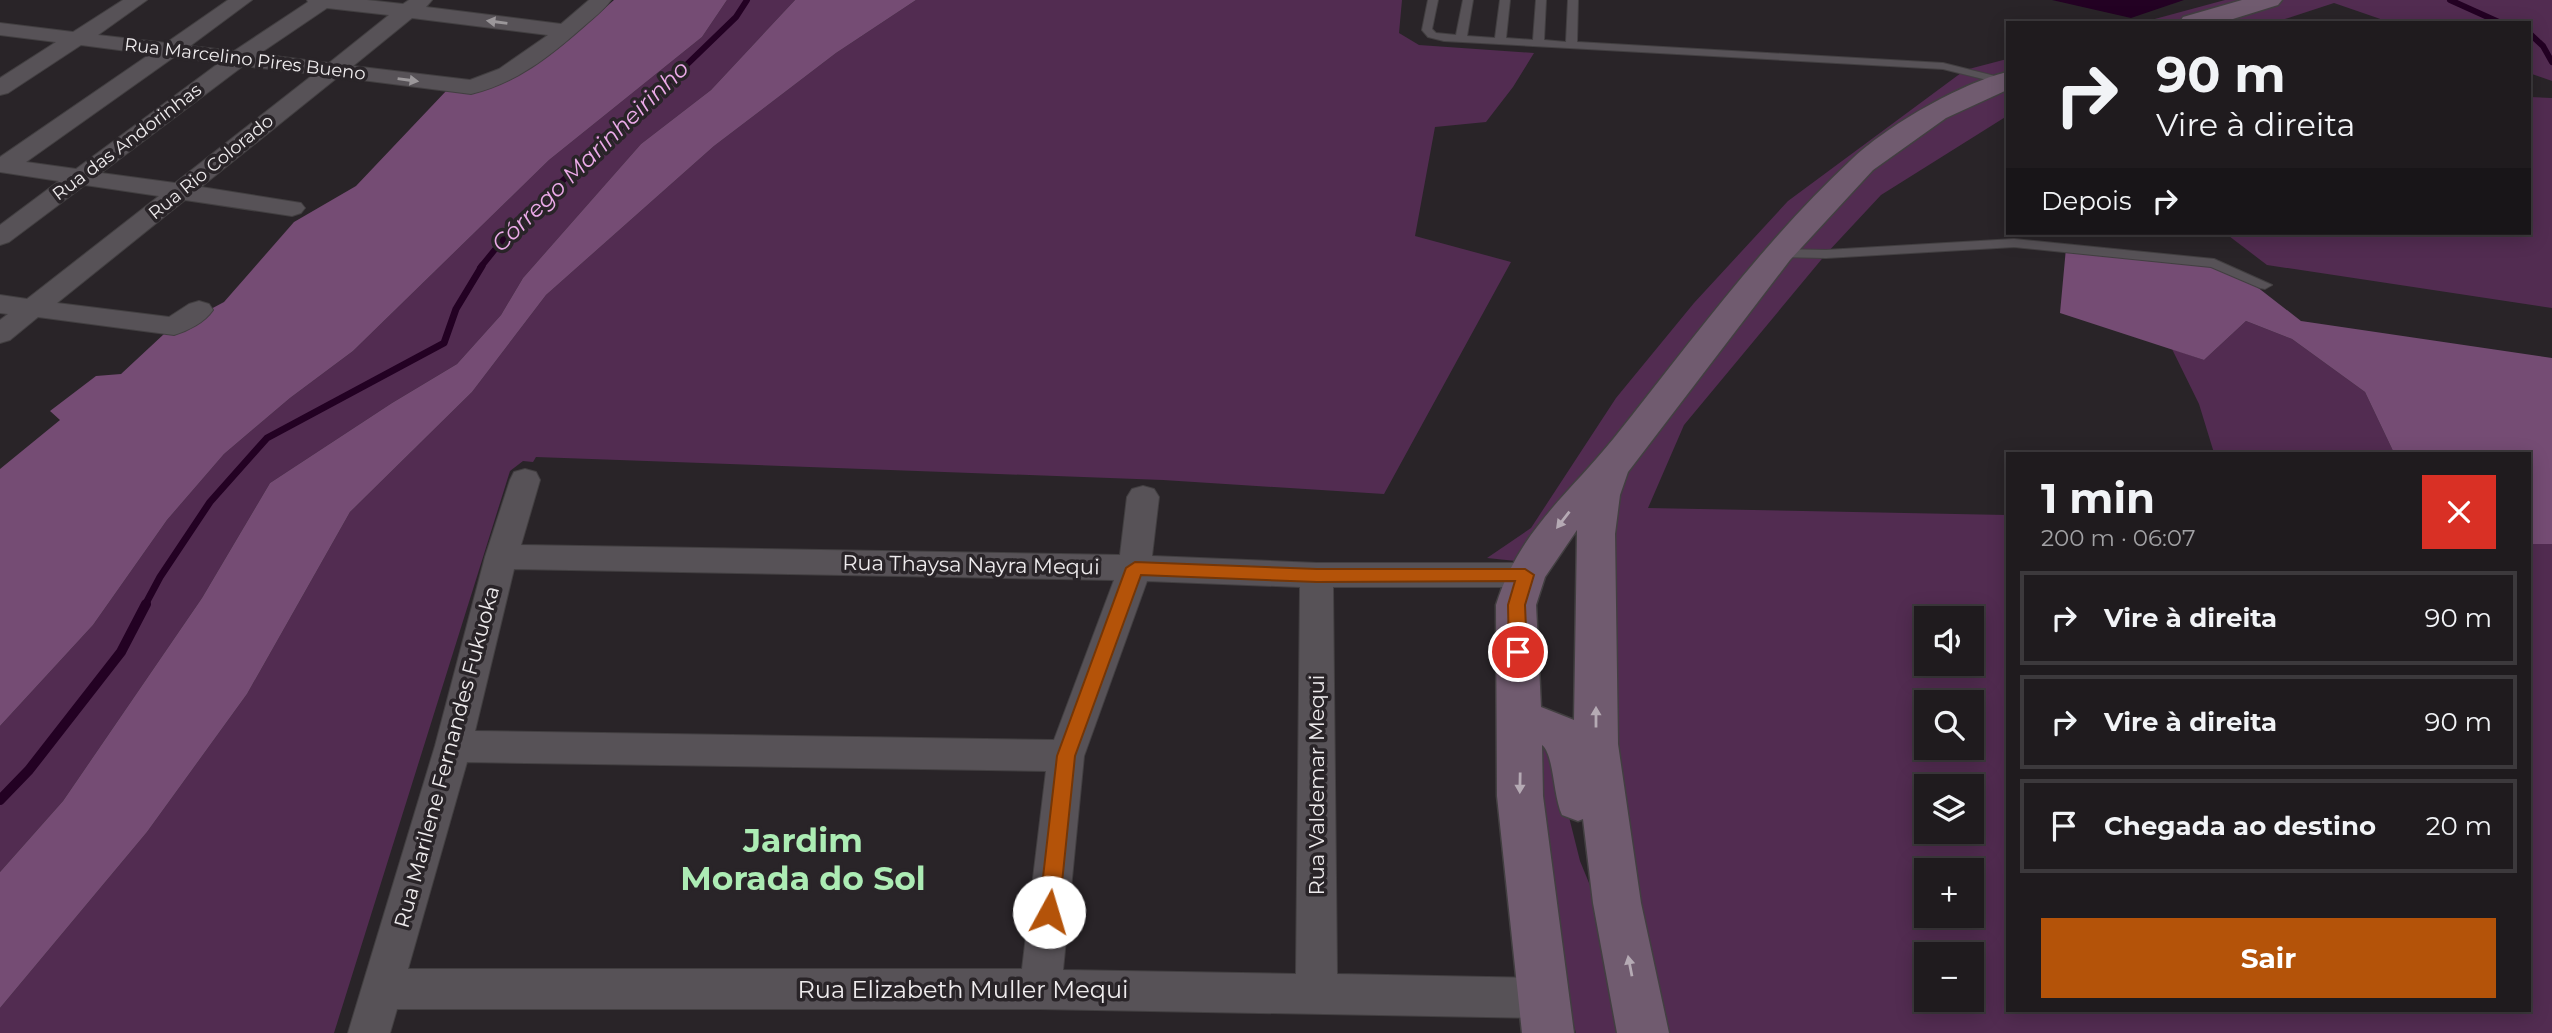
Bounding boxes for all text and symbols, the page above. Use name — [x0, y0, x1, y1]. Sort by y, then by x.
one-way arrow — [486, 16, 508, 27]
street label: Rua Marcelino Pires Bueno — [123, 33, 367, 85]
text: 90 m — [2156, 45, 2286, 104]
icon: right — [2041, 49, 2132, 140]
water label: Córrego Marinheirinho — [486, 55, 694, 257]
one-way arrow — [397, 75, 419, 86]
street label: Rua das Andorinhas — [48, 79, 206, 205]
text: Vire à direita — [2156, 105, 2355, 144]
street label: Rua Rio Colorado — [144, 110, 278, 224]
icon: right — [2146, 182, 2184, 220]
text: Depois — [2041, 185, 2132, 217]
text: 1 min — [2041, 472, 2155, 524]
button: close — [2422, 475, 2496, 549]
one-way arrow — [1557, 511, 1571, 529]
text: 200 m · 06:07 — [2041, 524, 2195, 552]
street label: Rua Thaysa Nayra Mequi — [842, 550, 1100, 579]
street label: Rua Marilene Fernandes Fukuoka — [389, 583, 504, 931]
icon: right — [2045, 599, 2083, 637]
text: Vire à direita — [2104, 602, 2277, 634]
text: 90 m — [2425, 602, 2492, 634]
map controls — [1914, 606, 1984, 1012]
button: sound — [1914, 606, 1984, 676]
pin — [1488, 622, 1548, 682]
icon: arrive — [1499, 633, 1537, 671]
street label: Rua Valdemar Mequi — [1304, 675, 1329, 895]
button: search — [1914, 690, 1984, 760]
icon: right — [2045, 703, 2083, 741]
one-way arrow — [1590, 705, 1602, 727]
text: Vire à direita — [2104, 706, 2277, 738]
text: 90 m — [2425, 706, 2492, 738]
one-way arrow — [1514, 772, 1526, 794]
button: layers — [1914, 774, 1984, 844]
icon: arrive — [2045, 807, 2083, 845]
text: Chegada ao destino — [2104, 810, 2376, 842]
text: 20 m — [2426, 810, 2492, 842]
district label: Jardim Morada do Sol — [680, 820, 926, 898]
button: + — [1914, 858, 1984, 928]
position arrow — [1012, 875, 1086, 949]
button: Sair — [2041, 918, 2496, 998]
button: − — [1914, 942, 1984, 1012]
one-way arrow — [1624, 955, 1635, 977]
street label: Rua Elizabeth Muller Mequi — [798, 975, 1128, 1004]

